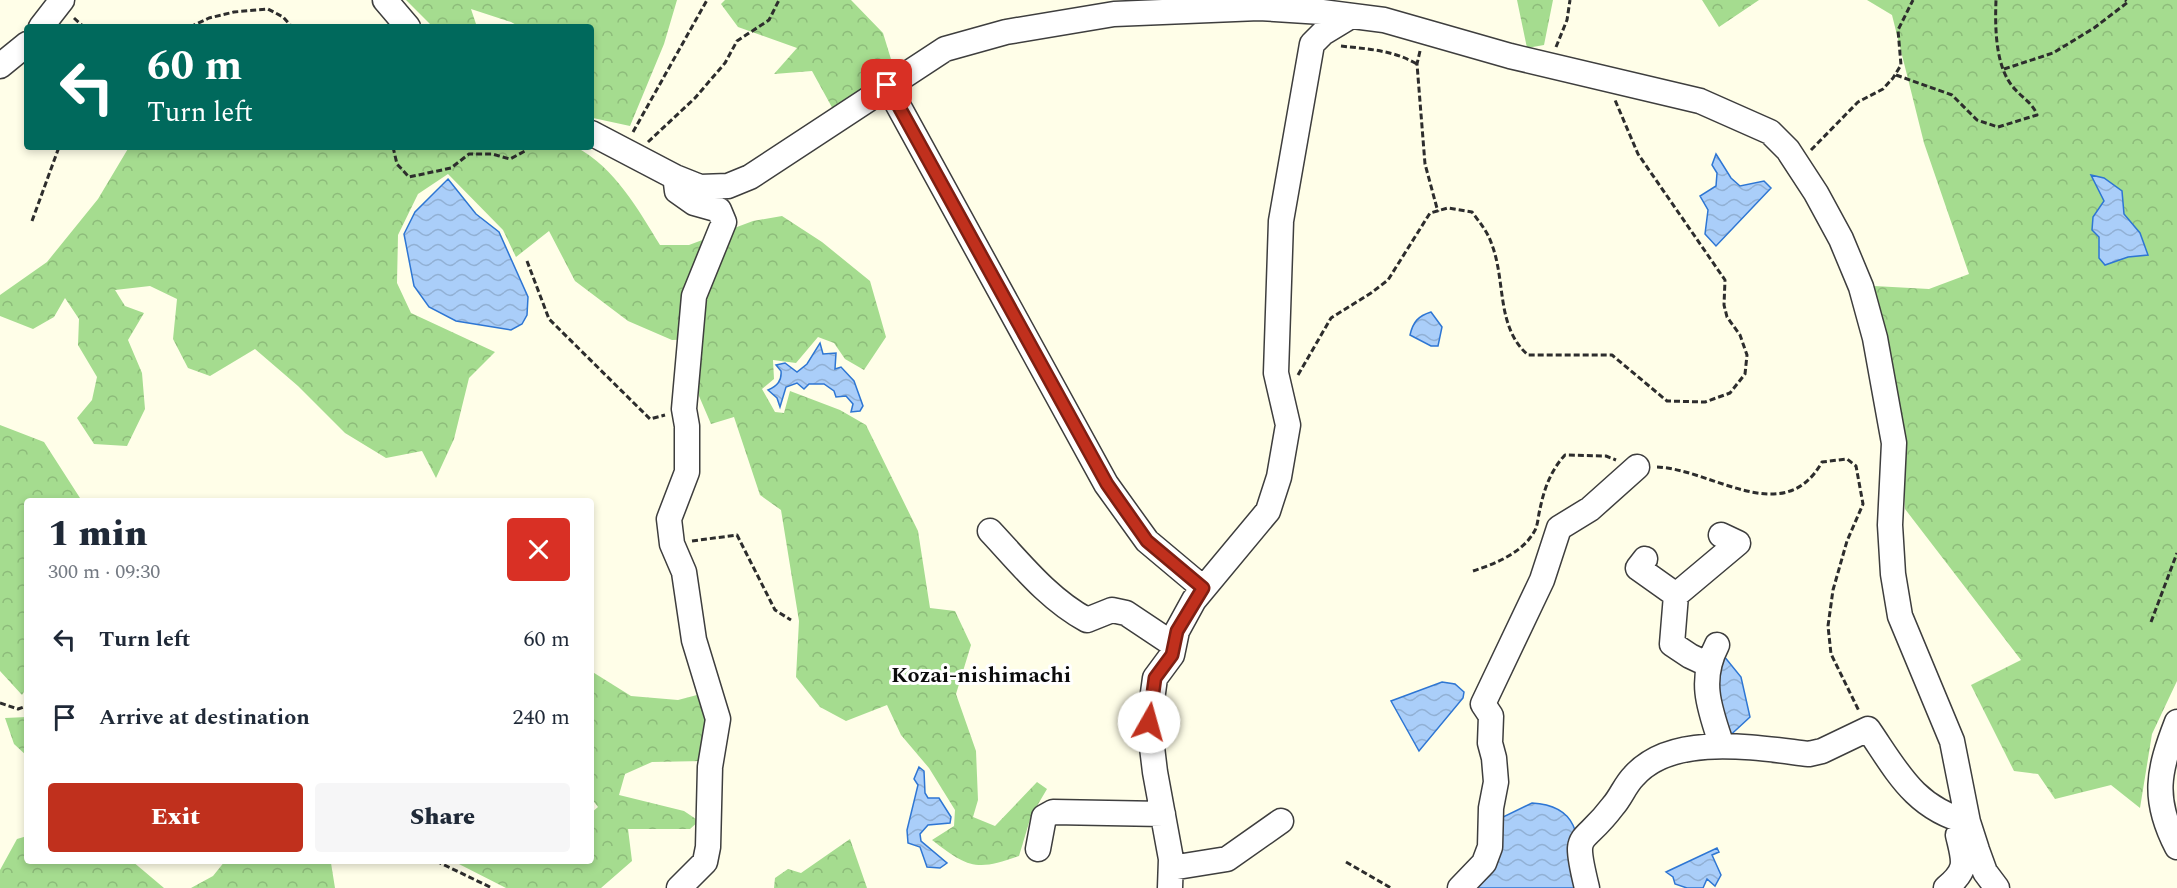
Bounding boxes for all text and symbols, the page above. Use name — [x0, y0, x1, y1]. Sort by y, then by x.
text: 60 m — [147, 35, 242, 98]
icon: left — [48, 48, 126, 126]
pin — [861, 59, 912, 110]
icon: arrive — [870, 68, 903, 101]
text: Turn left — [147, 92, 253, 134]
text: 1 min — [48, 507, 148, 562]
button: close — [507, 518, 570, 581]
text: 300 m · 09:30 — [48, 557, 160, 587]
icon: left — [48, 623, 81, 656]
text: Turn left — [99, 623, 191, 656]
text: 60 m — [524, 623, 570, 656]
district label: Kozai-nishimachi — [891, 659, 1071, 692]
position arrow — [1117, 690, 1181, 754]
icon: arrive — [48, 701, 81, 734]
text: Arrive at destination — [99, 701, 310, 734]
text: 240 m — [513, 701, 570, 734]
button: Exit — [48, 783, 303, 852]
button: Share — [315, 783, 570, 852]

